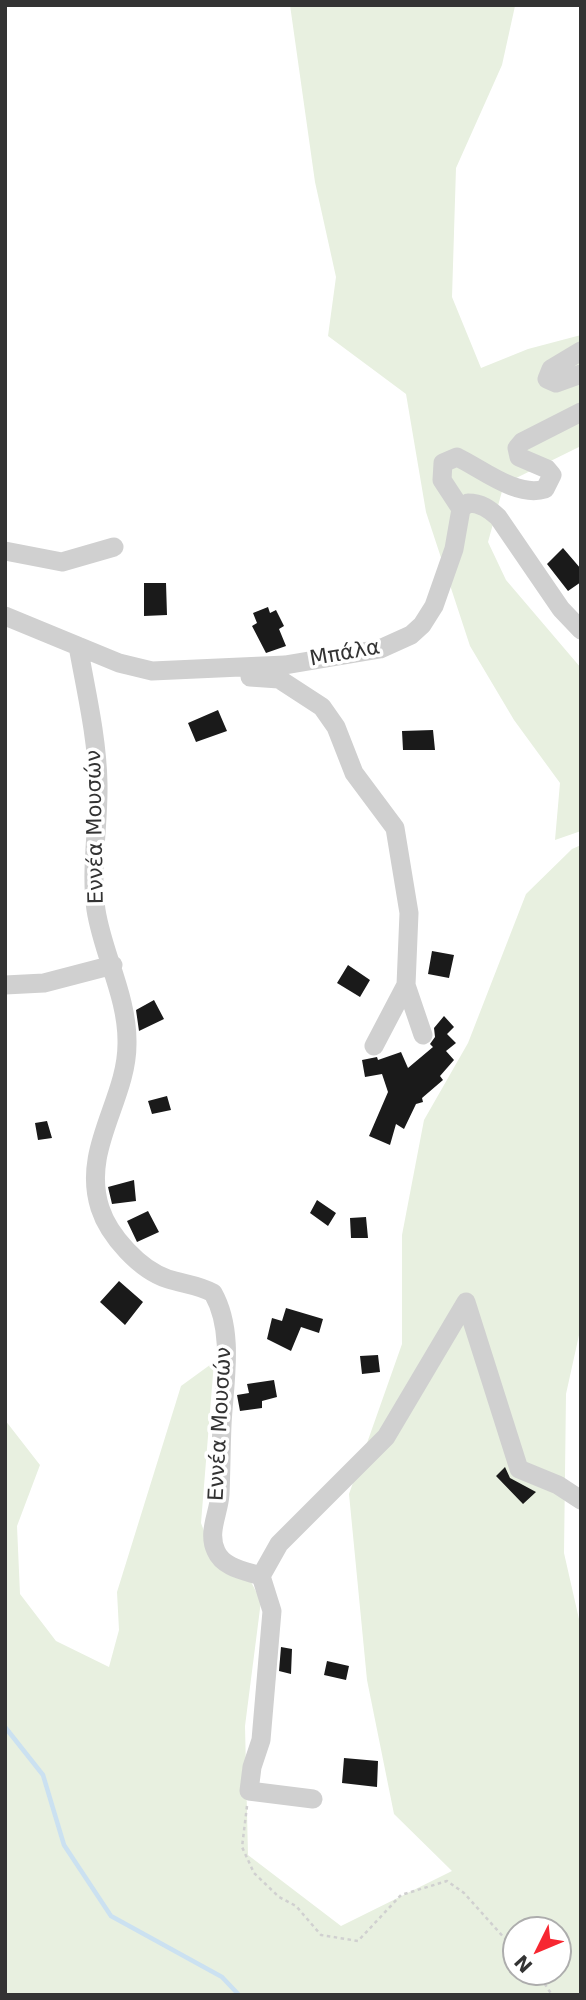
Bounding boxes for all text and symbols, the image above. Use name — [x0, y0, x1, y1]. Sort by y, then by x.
street label: Μπάλα — [308, 635, 382, 673]
street label: Εννέα Μουσών — [82, 750, 110, 904]
street label: Εννέα Μουσών — [204, 1346, 238, 1502]
north arrow — [502, 1916, 572, 1986]
text: N — [510, 1951, 537, 1977]

